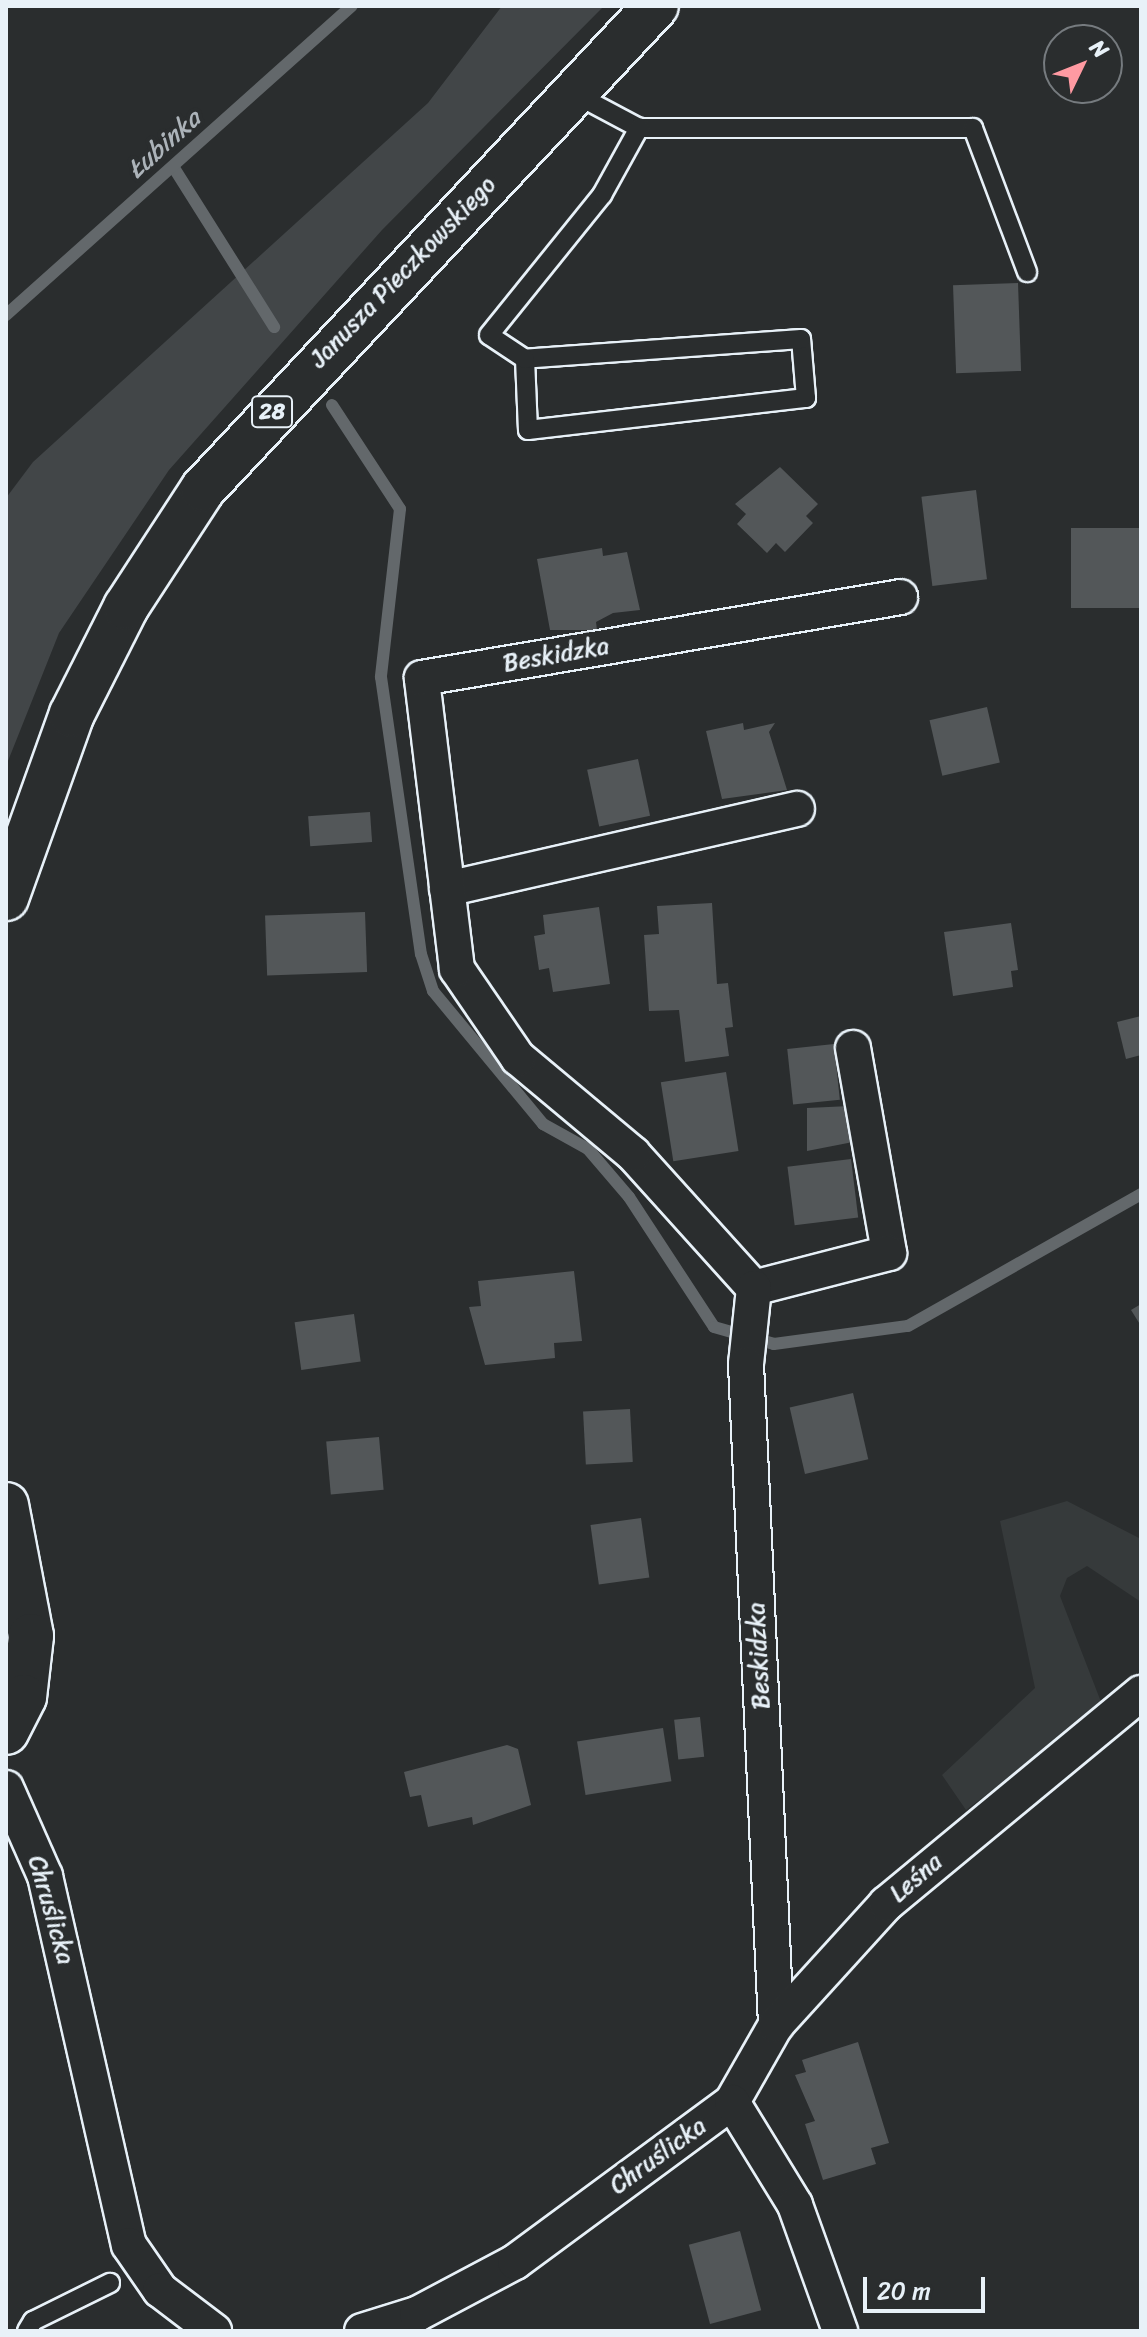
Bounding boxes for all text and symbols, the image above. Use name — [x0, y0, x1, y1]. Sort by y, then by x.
north arrow — [1043, 24, 1123, 104]
text: N — [1080, 30, 1119, 68]
water label: Łubinka — [121, 103, 207, 185]
street label: Janusza Pieczkowskiego — [304, 170, 502, 374]
road number: 28 — [250, 394, 294, 430]
street label: Beskidzka — [501, 632, 611, 678]
street label: Beskidzka — [742, 1602, 776, 1710]
street label: Leśna — [884, 1848, 948, 1908]
street label: Chruślicka — [22, 1852, 80, 1968]
street label: Chruślicka — [604, 2112, 712, 2200]
scale bar — [867, 2261, 989, 2311]
text: 20 m — [877, 2270, 931, 2312]

